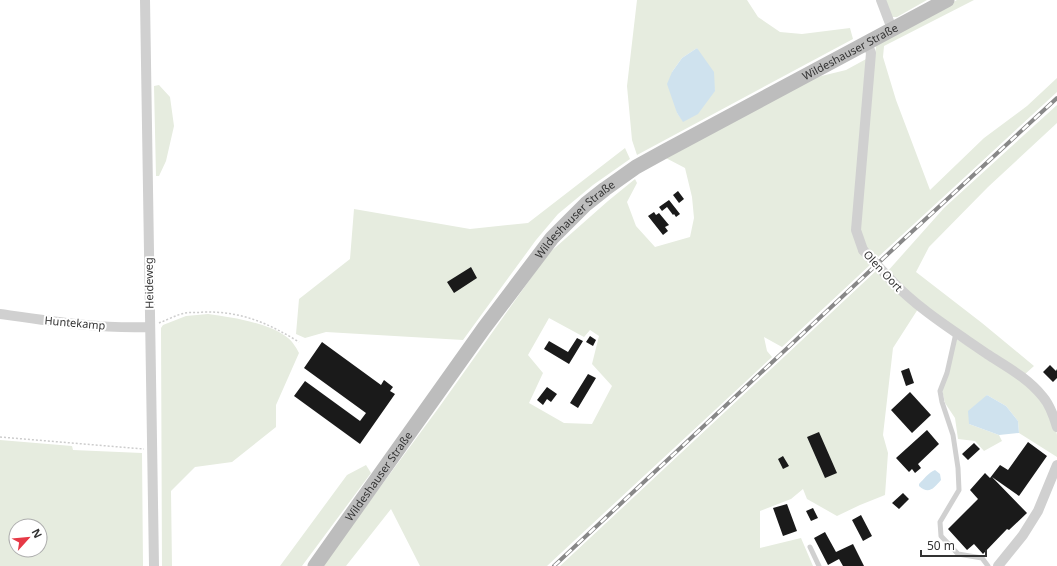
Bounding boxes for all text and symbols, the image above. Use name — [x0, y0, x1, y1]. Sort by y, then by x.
street label: Wildeshauser Straße — [799, 20, 900, 83]
street label: Wildeshauser Straße — [531, 177, 617, 261]
street label: Olen Oort — [860, 247, 906, 294]
street label: Heideweg — [141, 257, 156, 309]
street label: Huntekamp — [44, 312, 106, 333]
street label: Wildeshauser Straße — [341, 428, 415, 524]
north arrow — [8, 518, 48, 558]
text: N — [29, 526, 46, 541]
scale bar — [921, 532, 986, 558]
text: 50 m — [927, 537, 955, 554]

